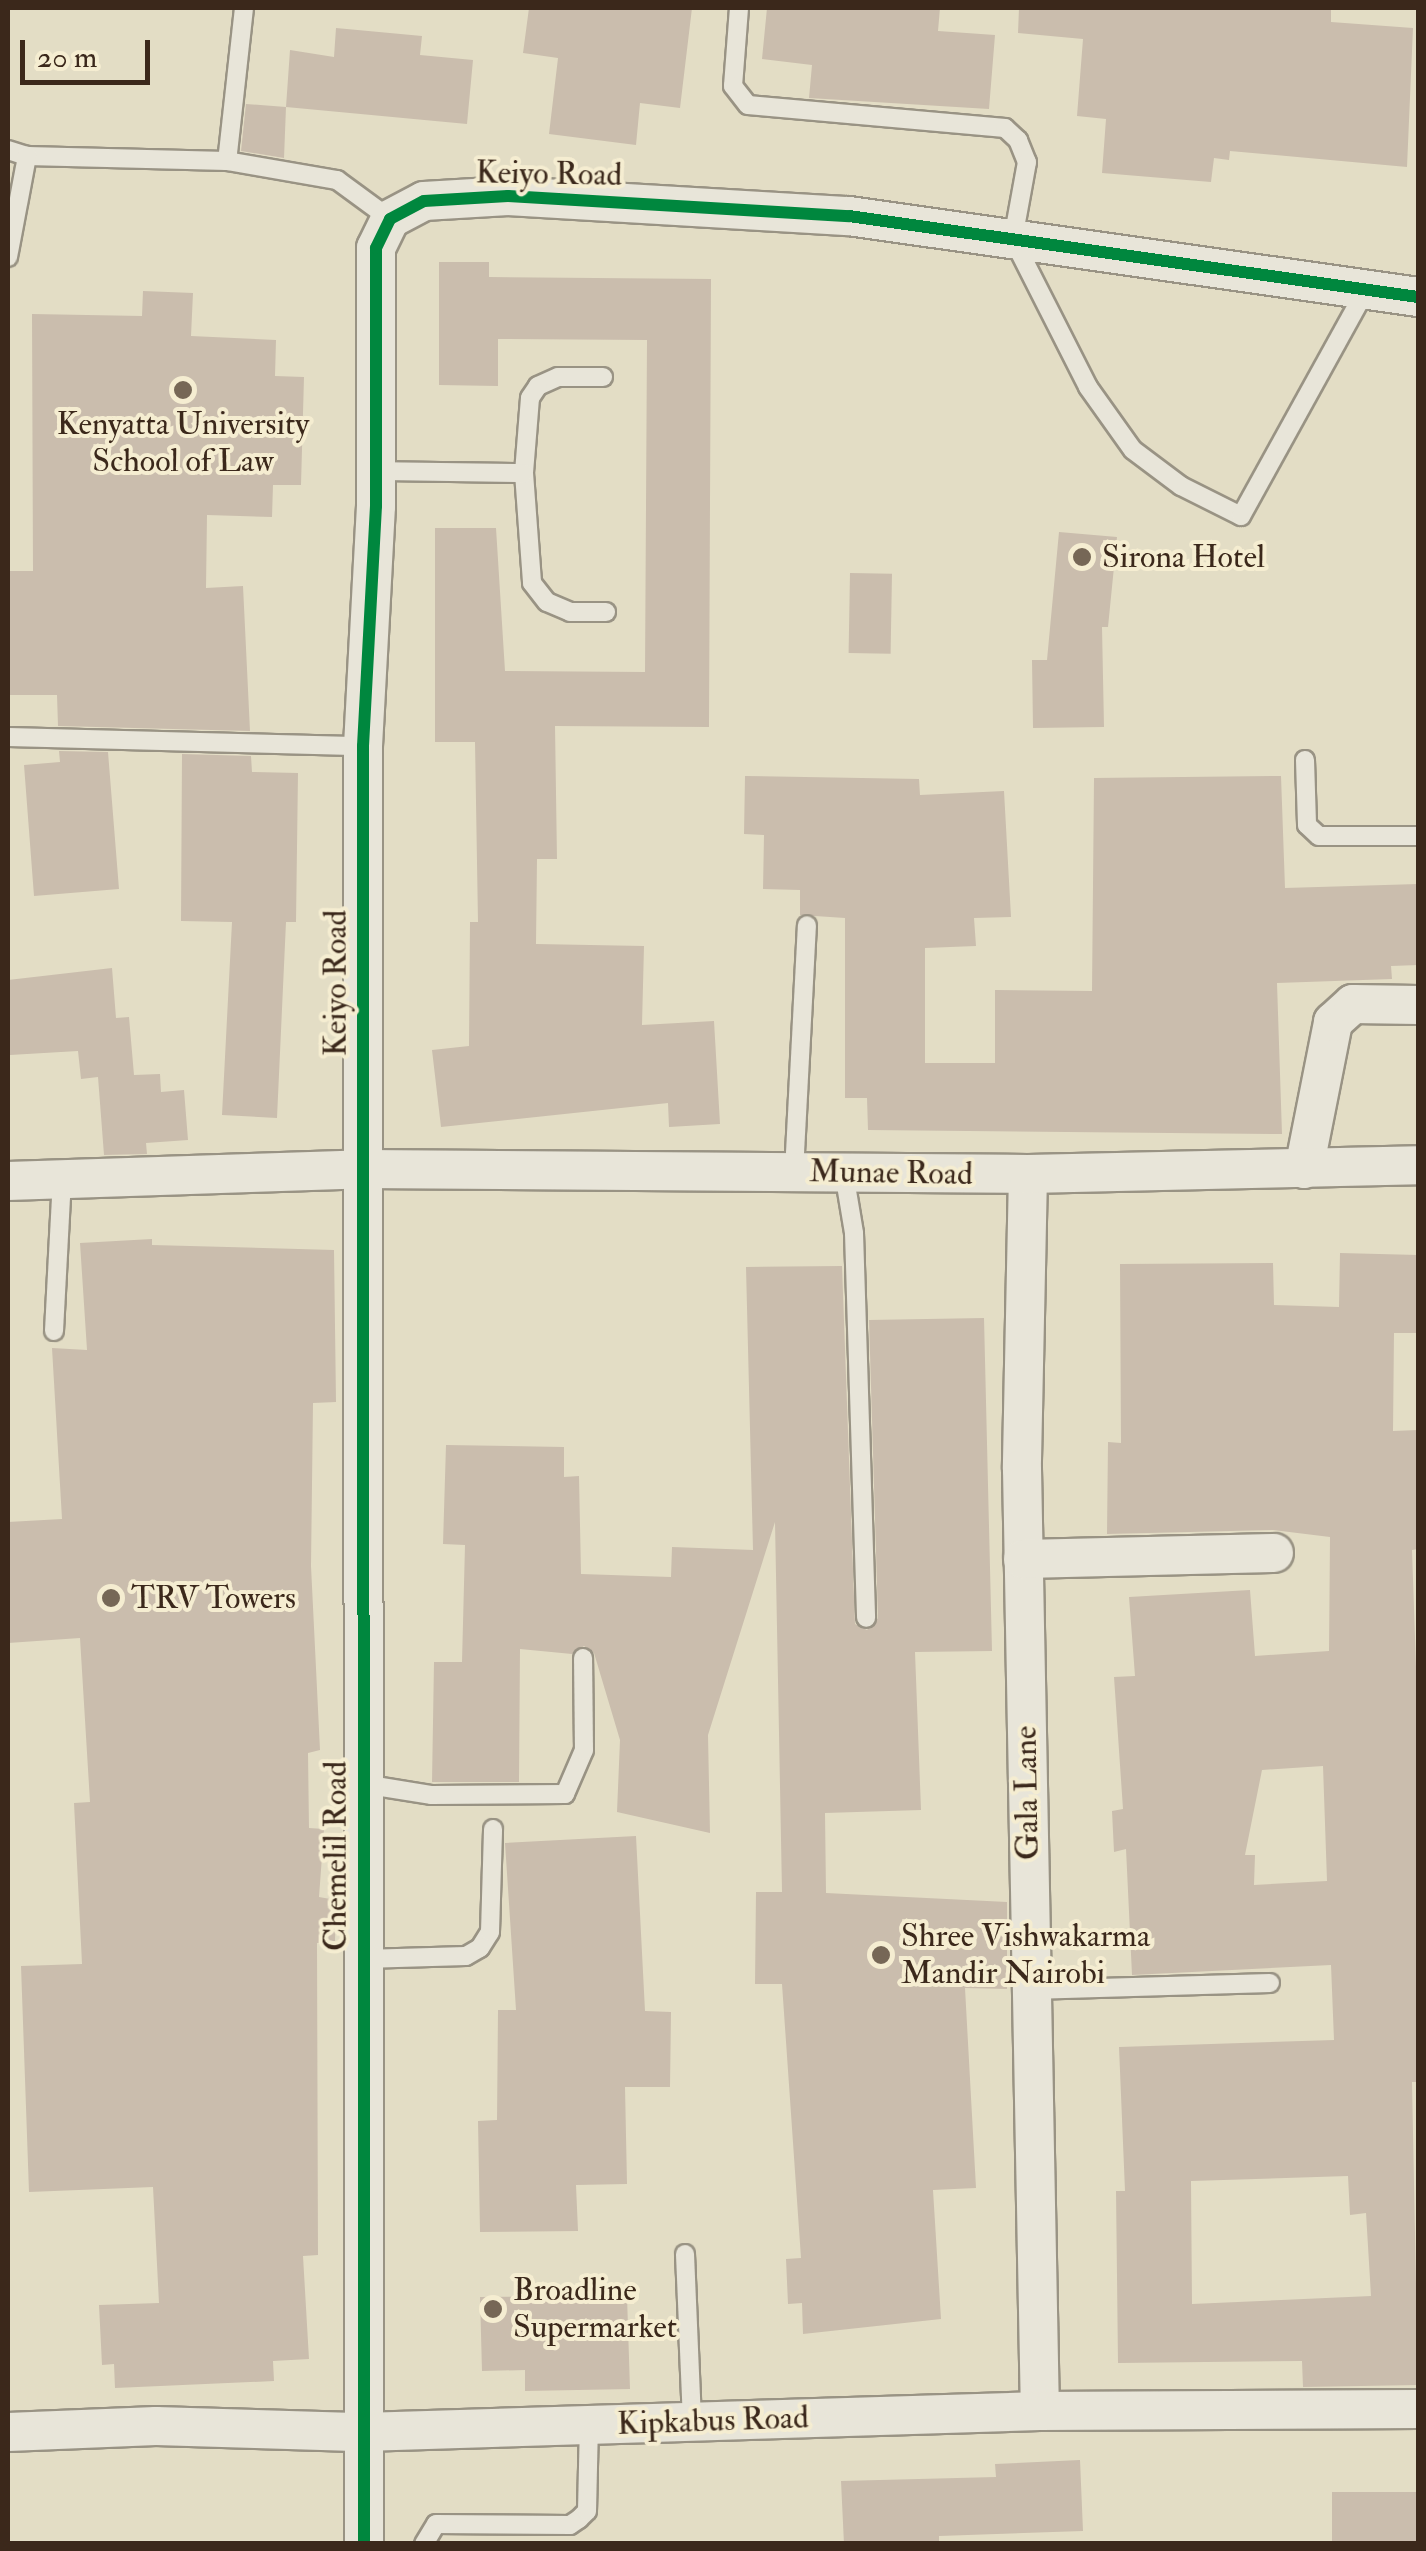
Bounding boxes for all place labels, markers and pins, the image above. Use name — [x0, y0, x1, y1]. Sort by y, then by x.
marker: Kenyatta University School of Law — [172, 379, 194, 401]
place label: Kenyatta University School of Law — [57, 406, 309, 481]
place label: Sirona Hotel — [1102, 538, 1265, 576]
marker: Sirona Hotel — [1071, 546, 1093, 568]
place label: TRV Towers — [131, 1579, 296, 1617]
marker: TRV Towers — [100, 1587, 122, 1609]
place label: Shree Vishwakarma Mandir Nairobi — [901, 1918, 1150, 1993]
marker: Shree Vishwakarma Mandir Nairobi — [870, 1944, 892, 1966]
place label: Broadline Supermarket — [513, 2272, 677, 2347]
marker: Broadline Supermarket — [482, 2298, 504, 2320]

